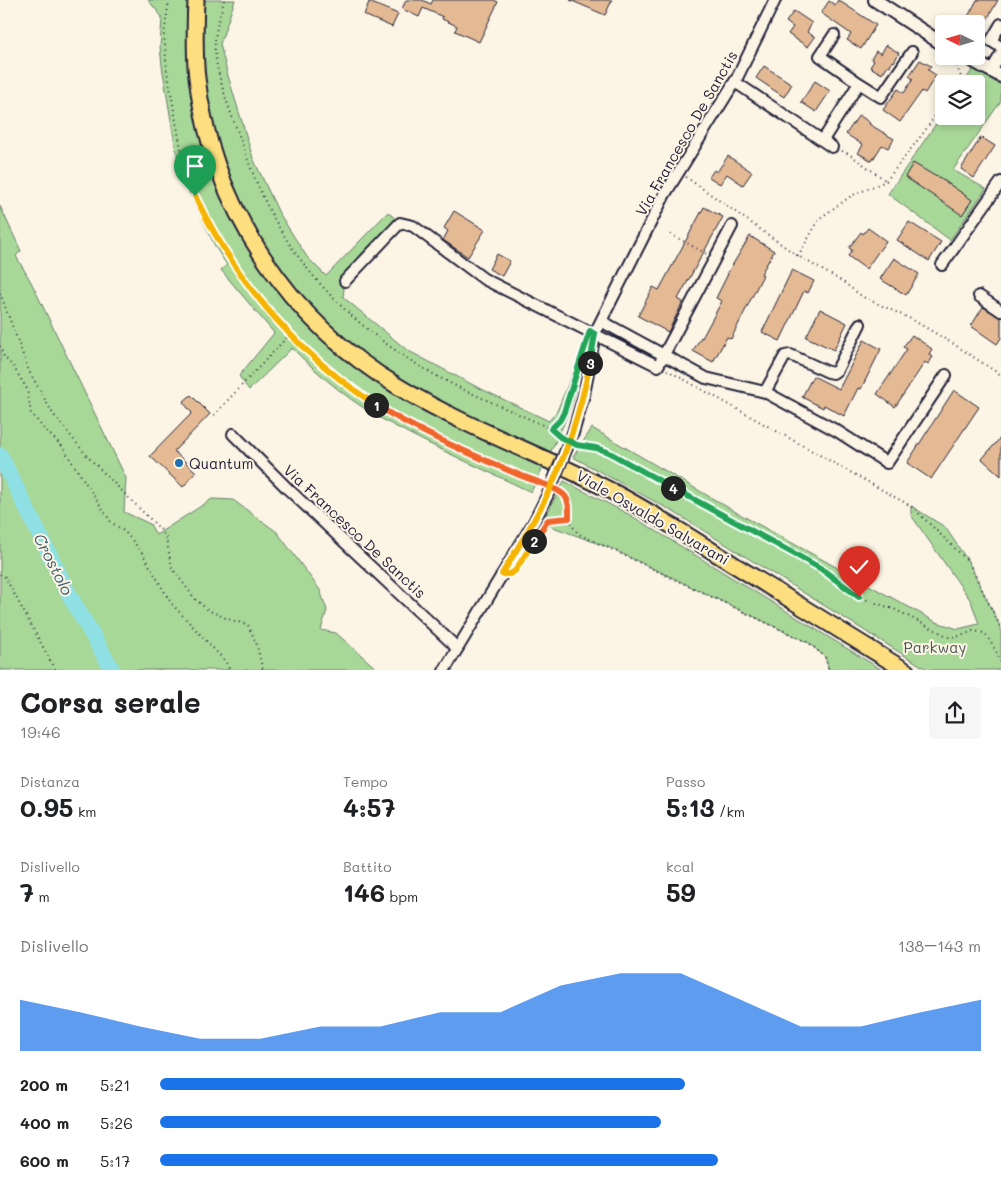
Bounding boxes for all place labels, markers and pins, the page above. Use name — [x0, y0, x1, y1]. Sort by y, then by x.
pin — [174, 145, 216, 196]
pin: 3 — [578, 350, 602, 376]
pin: 1 — [364, 392, 388, 418]
place label: Quantum — [189, 453, 253, 473]
marker: Quantum — [173, 457, 185, 469]
pin: 4 — [660, 476, 686, 500]
pin: 2 — [522, 528, 546, 554]
pin — [838, 546, 880, 597]

